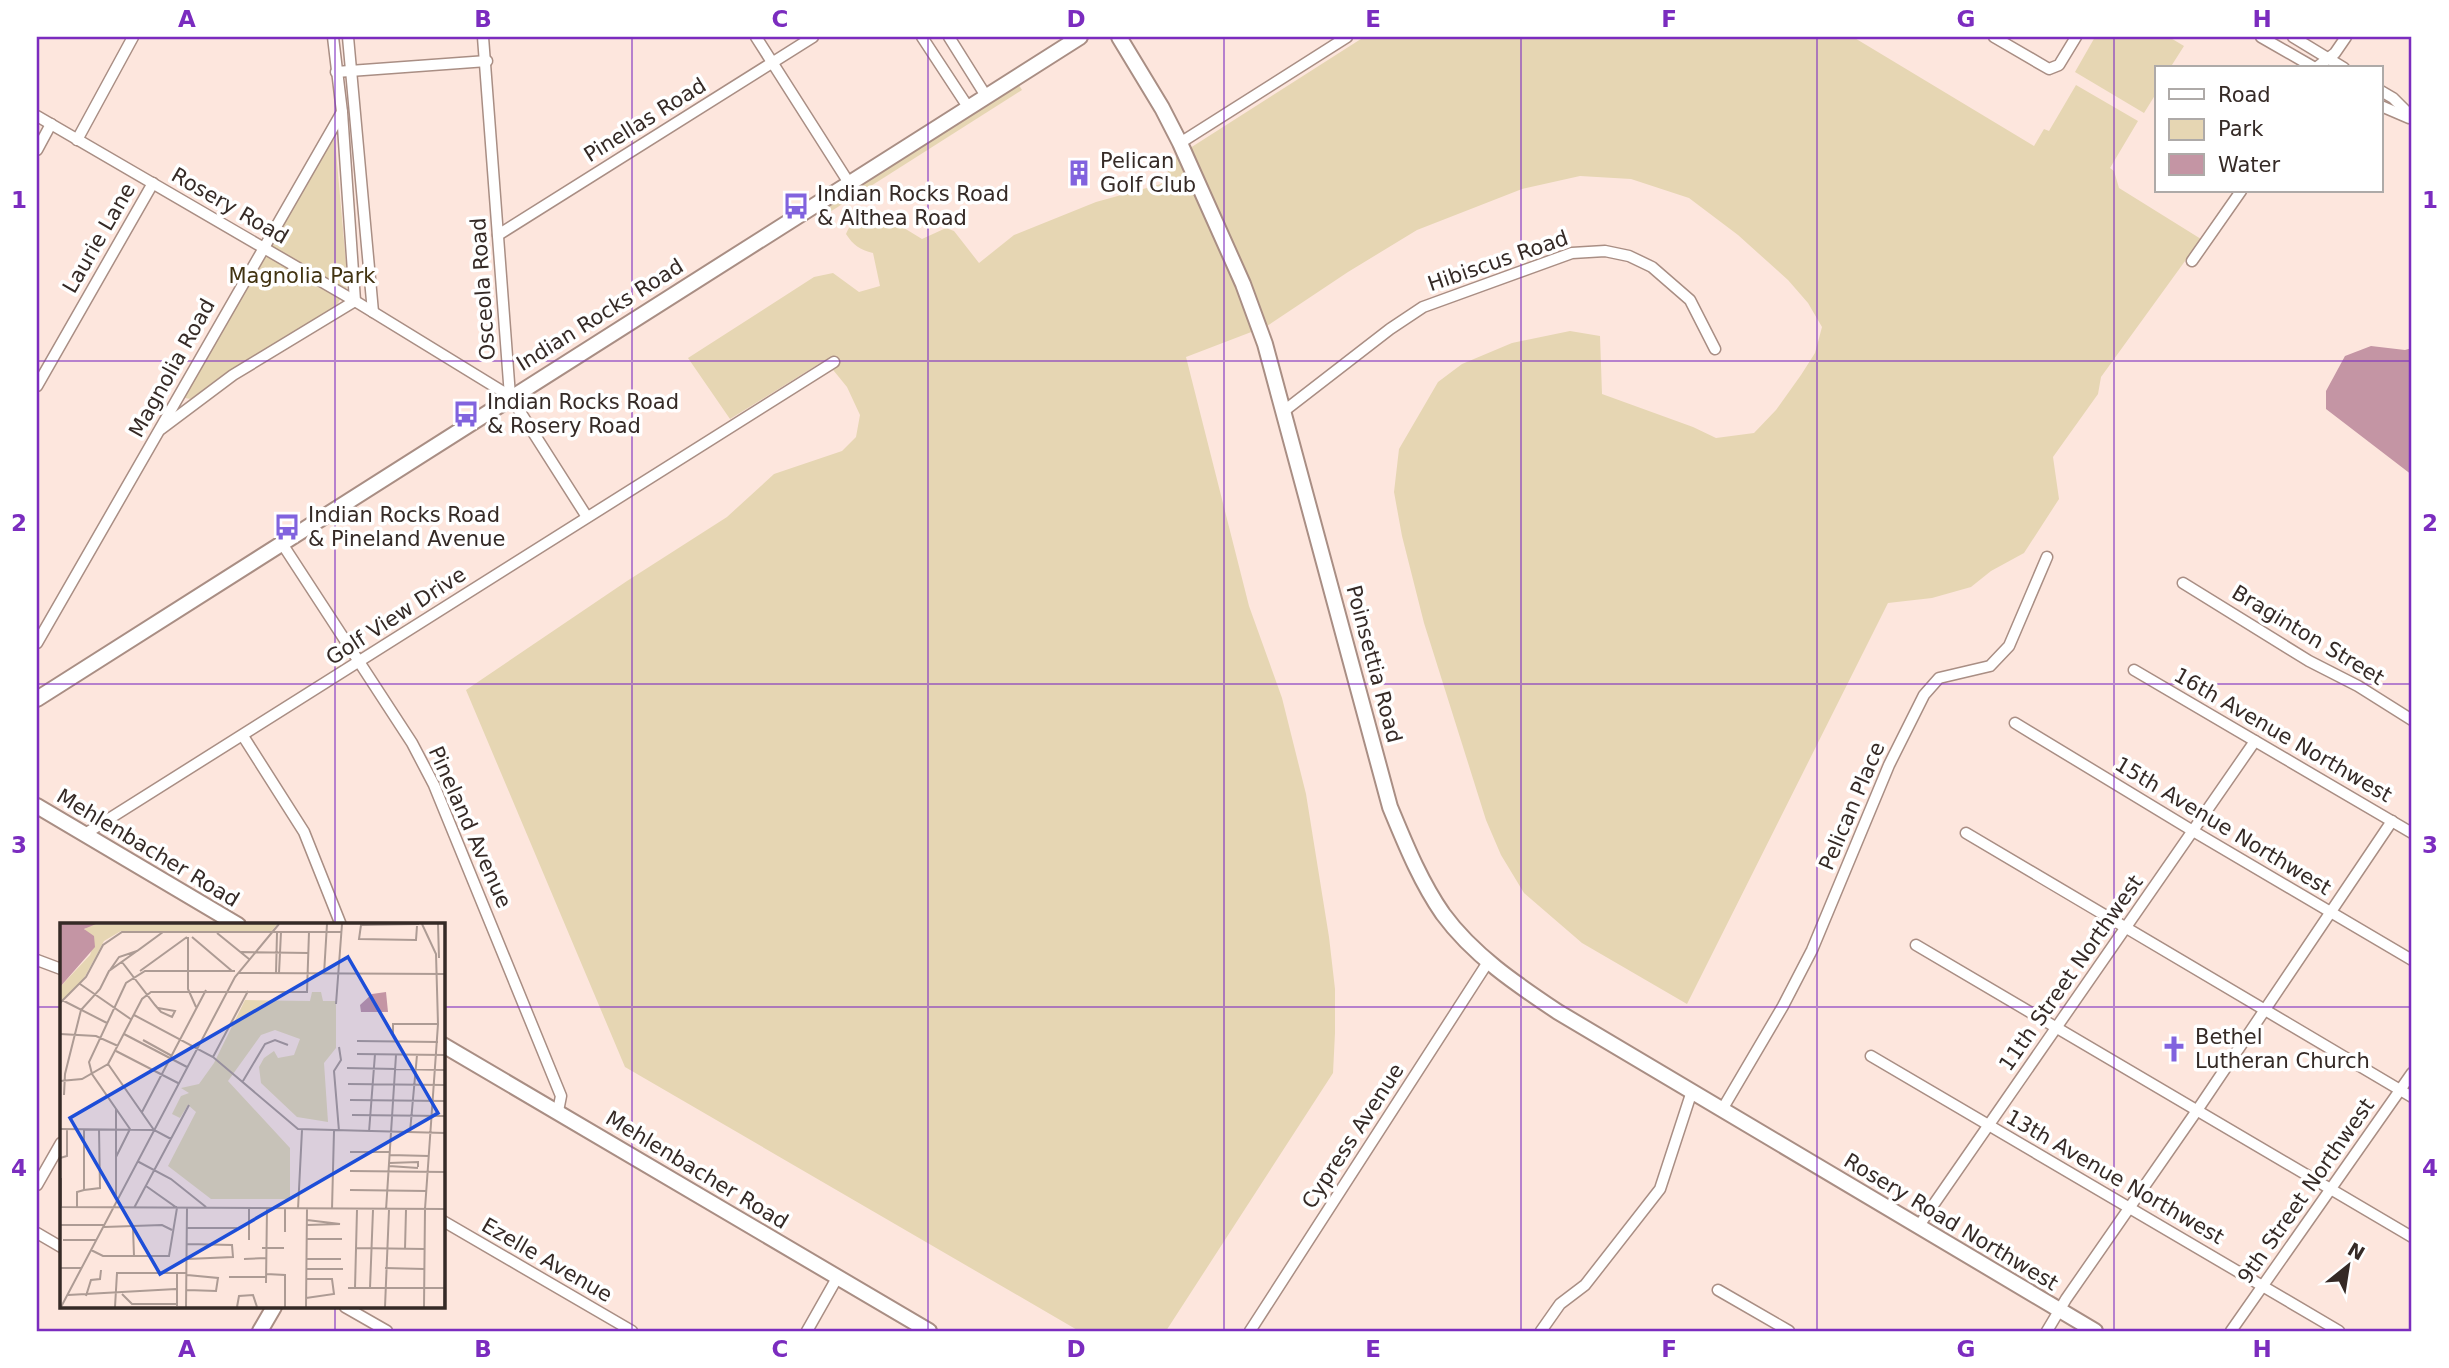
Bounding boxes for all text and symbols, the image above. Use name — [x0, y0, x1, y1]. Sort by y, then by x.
text: A — [178, 6, 196, 32]
text: B — [474, 6, 492, 32]
text: C — [772, 6, 788, 32]
text: D — [1066, 6, 1086, 32]
text: E — [1365, 6, 1381, 32]
text: F — [1661, 6, 1677, 32]
text: G — [1957, 6, 1975, 32]
text: H — [2252, 6, 2272, 32]
legend — [2155, 66, 2382, 192]
street label: Pinellas Road — [580, 73, 710, 167]
text: Road — [2218, 83, 2271, 107]
text: Park — [2218, 117, 2264, 141]
place label: Pelican Golf Club — [1100, 149, 1196, 197]
text: Water — [2218, 153, 2280, 177]
building icon: Pelican Golf Club — [1064, 158, 1094, 188]
street label: Rosery Road — [167, 163, 293, 249]
street label: Laurie Lane — [58, 179, 140, 297]
place label: Indian Rocks Road & Althea Road — [817, 182, 1009, 230]
text: 1 — [11, 187, 27, 213]
text: 1 — [2422, 187, 2438, 213]
bus stop icon: Indian Rocks Road & Althea Road — [781, 191, 811, 221]
street label: Osceola Road — [466, 217, 500, 361]
street label: Hibiscus Road — [1425, 226, 1571, 296]
street label: Indian Rocks Road — [512, 254, 688, 376]
park label: Magnolia Park — [228, 264, 376, 288]
street label: Magnolia Road — [124, 295, 220, 441]
place label: Indian Rocks Road & Rosery Road — [487, 390, 679, 438]
bus stop icon: Indian Rocks Road & Rosery Road — [451, 399, 481, 429]
place label: Indian Rocks Road & Pineland Avenue — [308, 503, 505, 551]
text: 2 — [11, 510, 27, 536]
text: 2 — [2422, 510, 2438, 536]
bus stop icon: Indian Rocks Road & Pineland Avenue — [272, 512, 302, 542]
street label: Golf View Drive — [322, 562, 470, 670]
street label: Braginton Street — [2228, 580, 2388, 690]
street label: Poinsettia Road — [1341, 583, 1407, 745]
street label: 16th Avenue Northwest — [2170, 663, 2396, 807]
street label: Pelican Place — [1814, 738, 1890, 874]
street label: Pineland Avenue — [424, 742, 516, 912]
street label: 15th Avenue Northwest — [2111, 752, 2335, 900]
street label: Mehlenbacher Road — [53, 784, 243, 912]
text: 3 — [11, 832, 27, 858]
text: 3 — [2422, 832, 2438, 858]
street label: 11th Street Northwest — [1994, 871, 2148, 1075]
inset map — [60, 923, 444, 1308]
place label: Bethel Lutheran Church — [2195, 1025, 2370, 1073]
church icon: Bethel Lutheran Church — [2159, 1034, 2189, 1064]
street label: Cypress Avenue — [1297, 1059, 1409, 1213]
street label: 9th Street Northwest — [2233, 1094, 2379, 1288]
street label: 13th Avenue Northwest — [2002, 1105, 2228, 1249]
street label: Mehlenbacher Road — [602, 1106, 792, 1234]
street label: Rosery Road Northwest — [1840, 1149, 2062, 1295]
text: 4 — [11, 1155, 27, 1181]
text: 4 — [2422, 1155, 2438, 1181]
street label: Ezelle Avenue — [478, 1213, 616, 1307]
north arrow — [2312, 1232, 2382, 1302]
text: A — [178, 1336, 196, 1362]
text: B — [474, 1336, 492, 1362]
text: C — [772, 1336, 788, 1362]
text: D — [1066, 1336, 1086, 1362]
text: E — [1365, 1336, 1381, 1362]
text: F — [1661, 1336, 1677, 1362]
text: G — [1957, 1336, 1975, 1362]
text: H — [2252, 1336, 2272, 1362]

